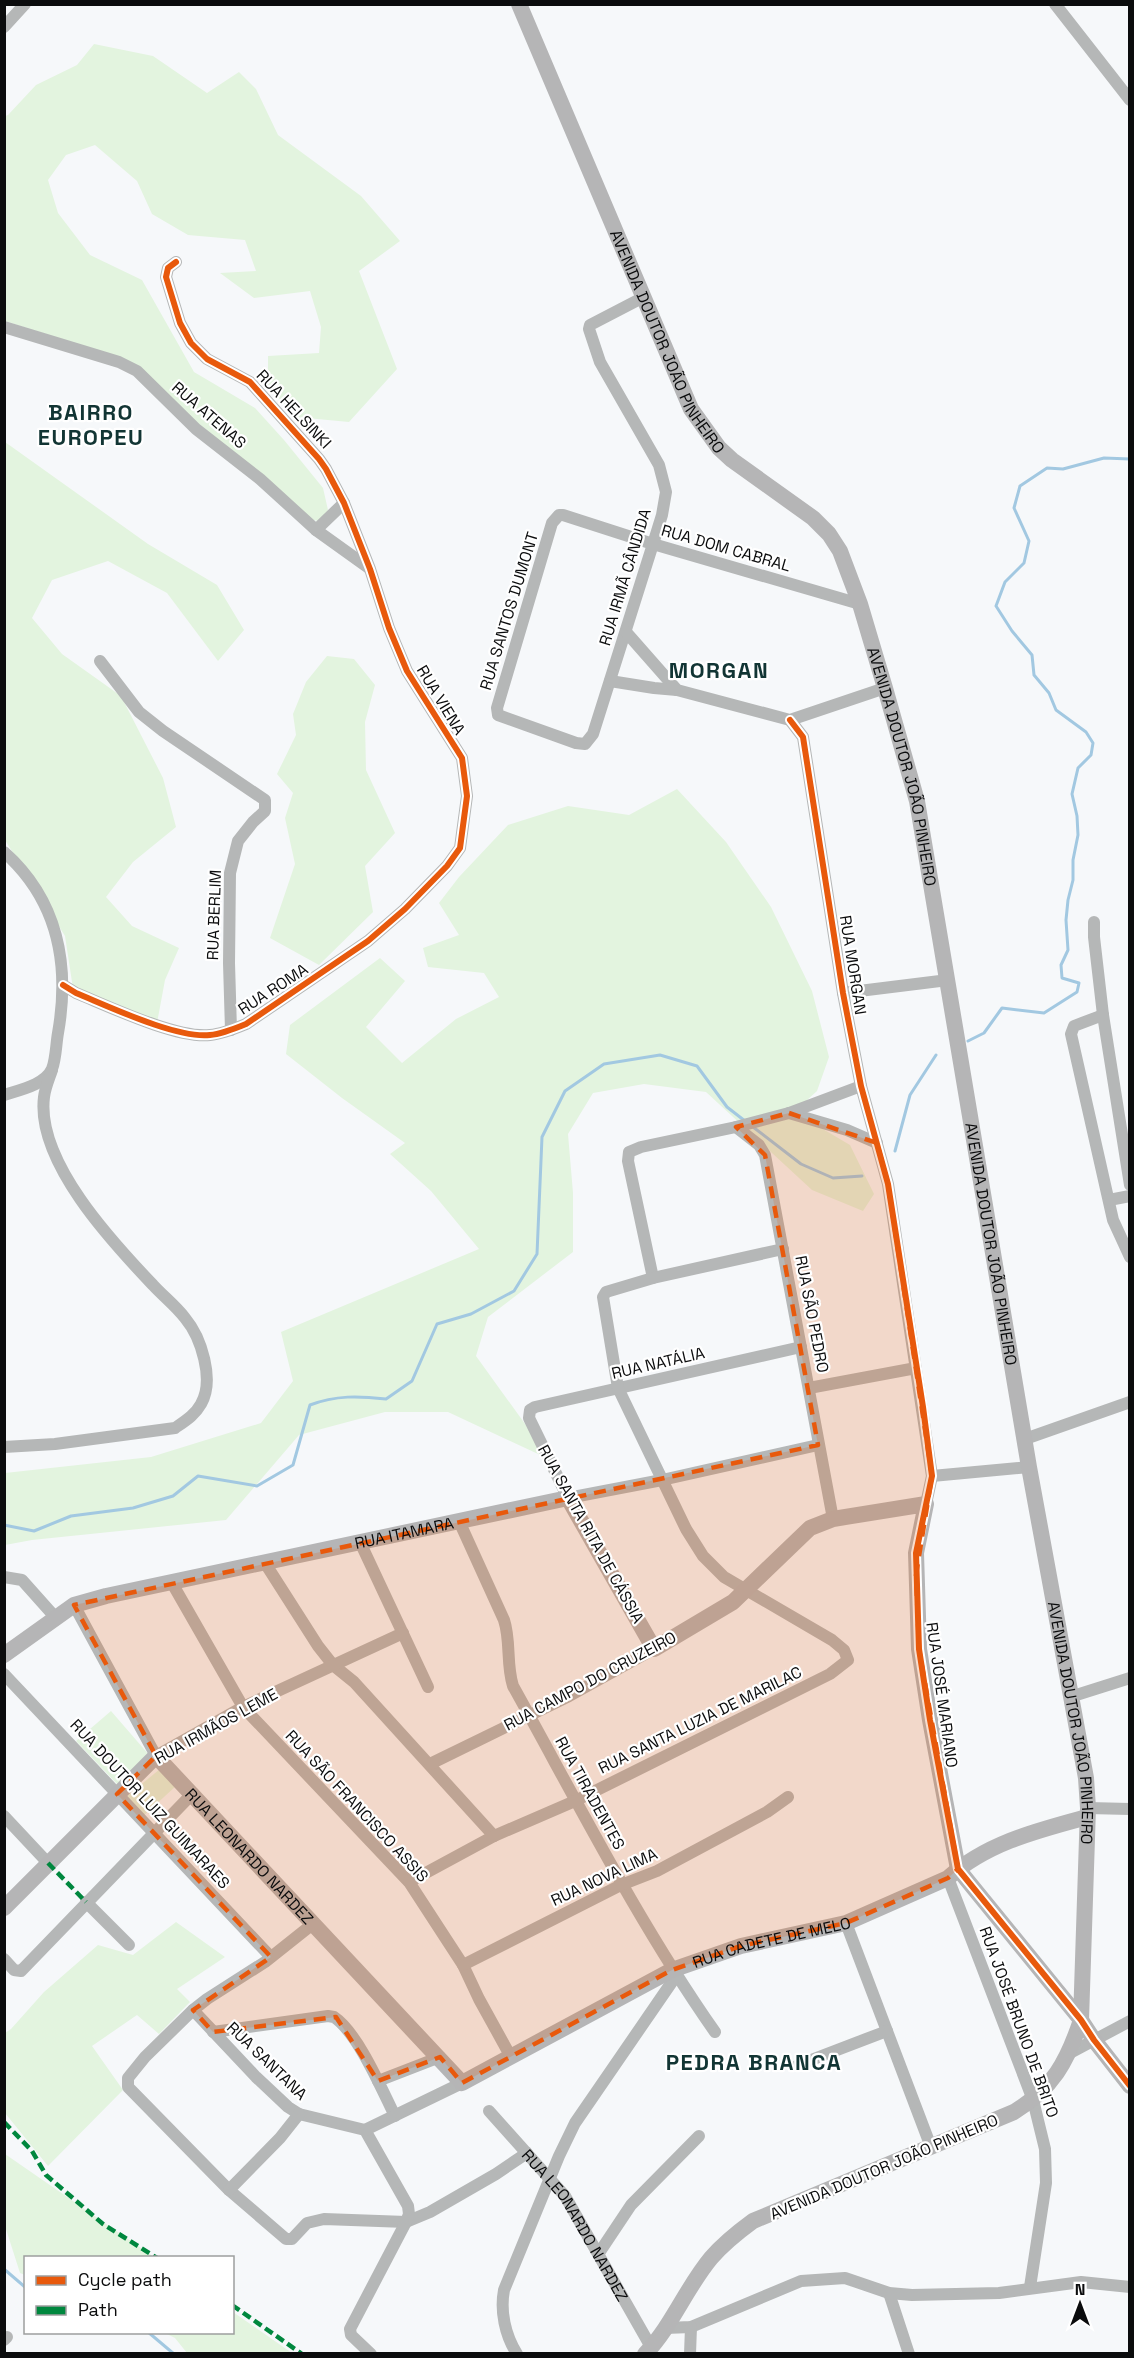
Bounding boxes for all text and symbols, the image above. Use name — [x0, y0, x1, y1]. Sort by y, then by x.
street label: AVENIDA DOUTOR JOÃO PINHEIRO — [605, 226, 730, 457]
street label: RUA HELSINKI — [252, 365, 336, 453]
street label: RUA ATENAS — [167, 377, 251, 453]
district label: BAIRRO EUROPEU — [38, 398, 144, 451]
street label: RUA IRMÃ CÂNDIDA — [594, 506, 656, 648]
street label: RUA DOM CABRAL — [659, 520, 793, 577]
street label: RUA SANTOS DUMONT — [475, 529, 543, 693]
street label: AVENIDA DOUTOR JOÃO PINHEIRO — [863, 644, 942, 888]
district label: MORGAN — [669, 656, 769, 684]
street label: RUA VIENA — [412, 661, 470, 739]
street label: RUA BERLIM — [202, 869, 226, 961]
street label: RUA MORGAN — [835, 914, 871, 1016]
street label: RUA ROMA — [234, 959, 312, 1019]
street label: AVENIDA DOUTOR JOÃO PINHEIRO — [961, 1121, 1022, 1367]
street label: RUA SÃO PEDRO — [790, 1254, 834, 1374]
street label: RUA NATÁLIA — [609, 1342, 707, 1384]
street label: RUA SANTA RITA DE CÁSSIA — [533, 1441, 649, 1627]
street label: RUA ITAMARA — [353, 1512, 456, 1554]
street label: AVENIDA DOUTOR JOÃO PINHEIRO — [1043, 1600, 1099, 1845]
street label: RUA JOSÉ MARIANO — [921, 1621, 963, 1769]
street label: RUA CAMPO DO CRUZEIRO — [500, 1627, 680, 1735]
street label: RUA SANTA LUZIA DE MARILAC — [595, 1661, 805, 1779]
street label: RUA IRMÃOS LEME — [151, 1683, 281, 1769]
street label: RUA DOUTOR LUIZ GUIMARAES — [66, 1715, 234, 1893]
street label: RUA SÃO FRANCISCO ASSIS — [281, 1725, 433, 1887]
street label: RUA TIRADENTES — [550, 1733, 630, 1853]
street label: RUA LEONARDO NARDEZ — [181, 1784, 318, 1929]
street label: RUA NOVA LIMA — [547, 1843, 661, 1911]
street label: RUA CADETE DE MELO — [690, 1912, 853, 1973]
street label: RUA JOSÉ BRUNO DE BRITO — [975, 1923, 1063, 2121]
street label: RUA SANTANA — [222, 2017, 312, 2105]
district label: PEDRA BRANCA — [666, 2048, 842, 2076]
street label: AVENIDA DOUTOR JOÃO PINHEIRO — [767, 2109, 1001, 2225]
street label: RUA LEONARDO NARDEZ — [517, 2145, 633, 2305]
legend — [24, 2256, 234, 2334]
text: Cycle path — [78, 2268, 172, 2291]
north arrow — [1050, 2274, 1110, 2334]
text: N — [1075, 2279, 1085, 2300]
text: Path — [78, 2298, 118, 2321]

